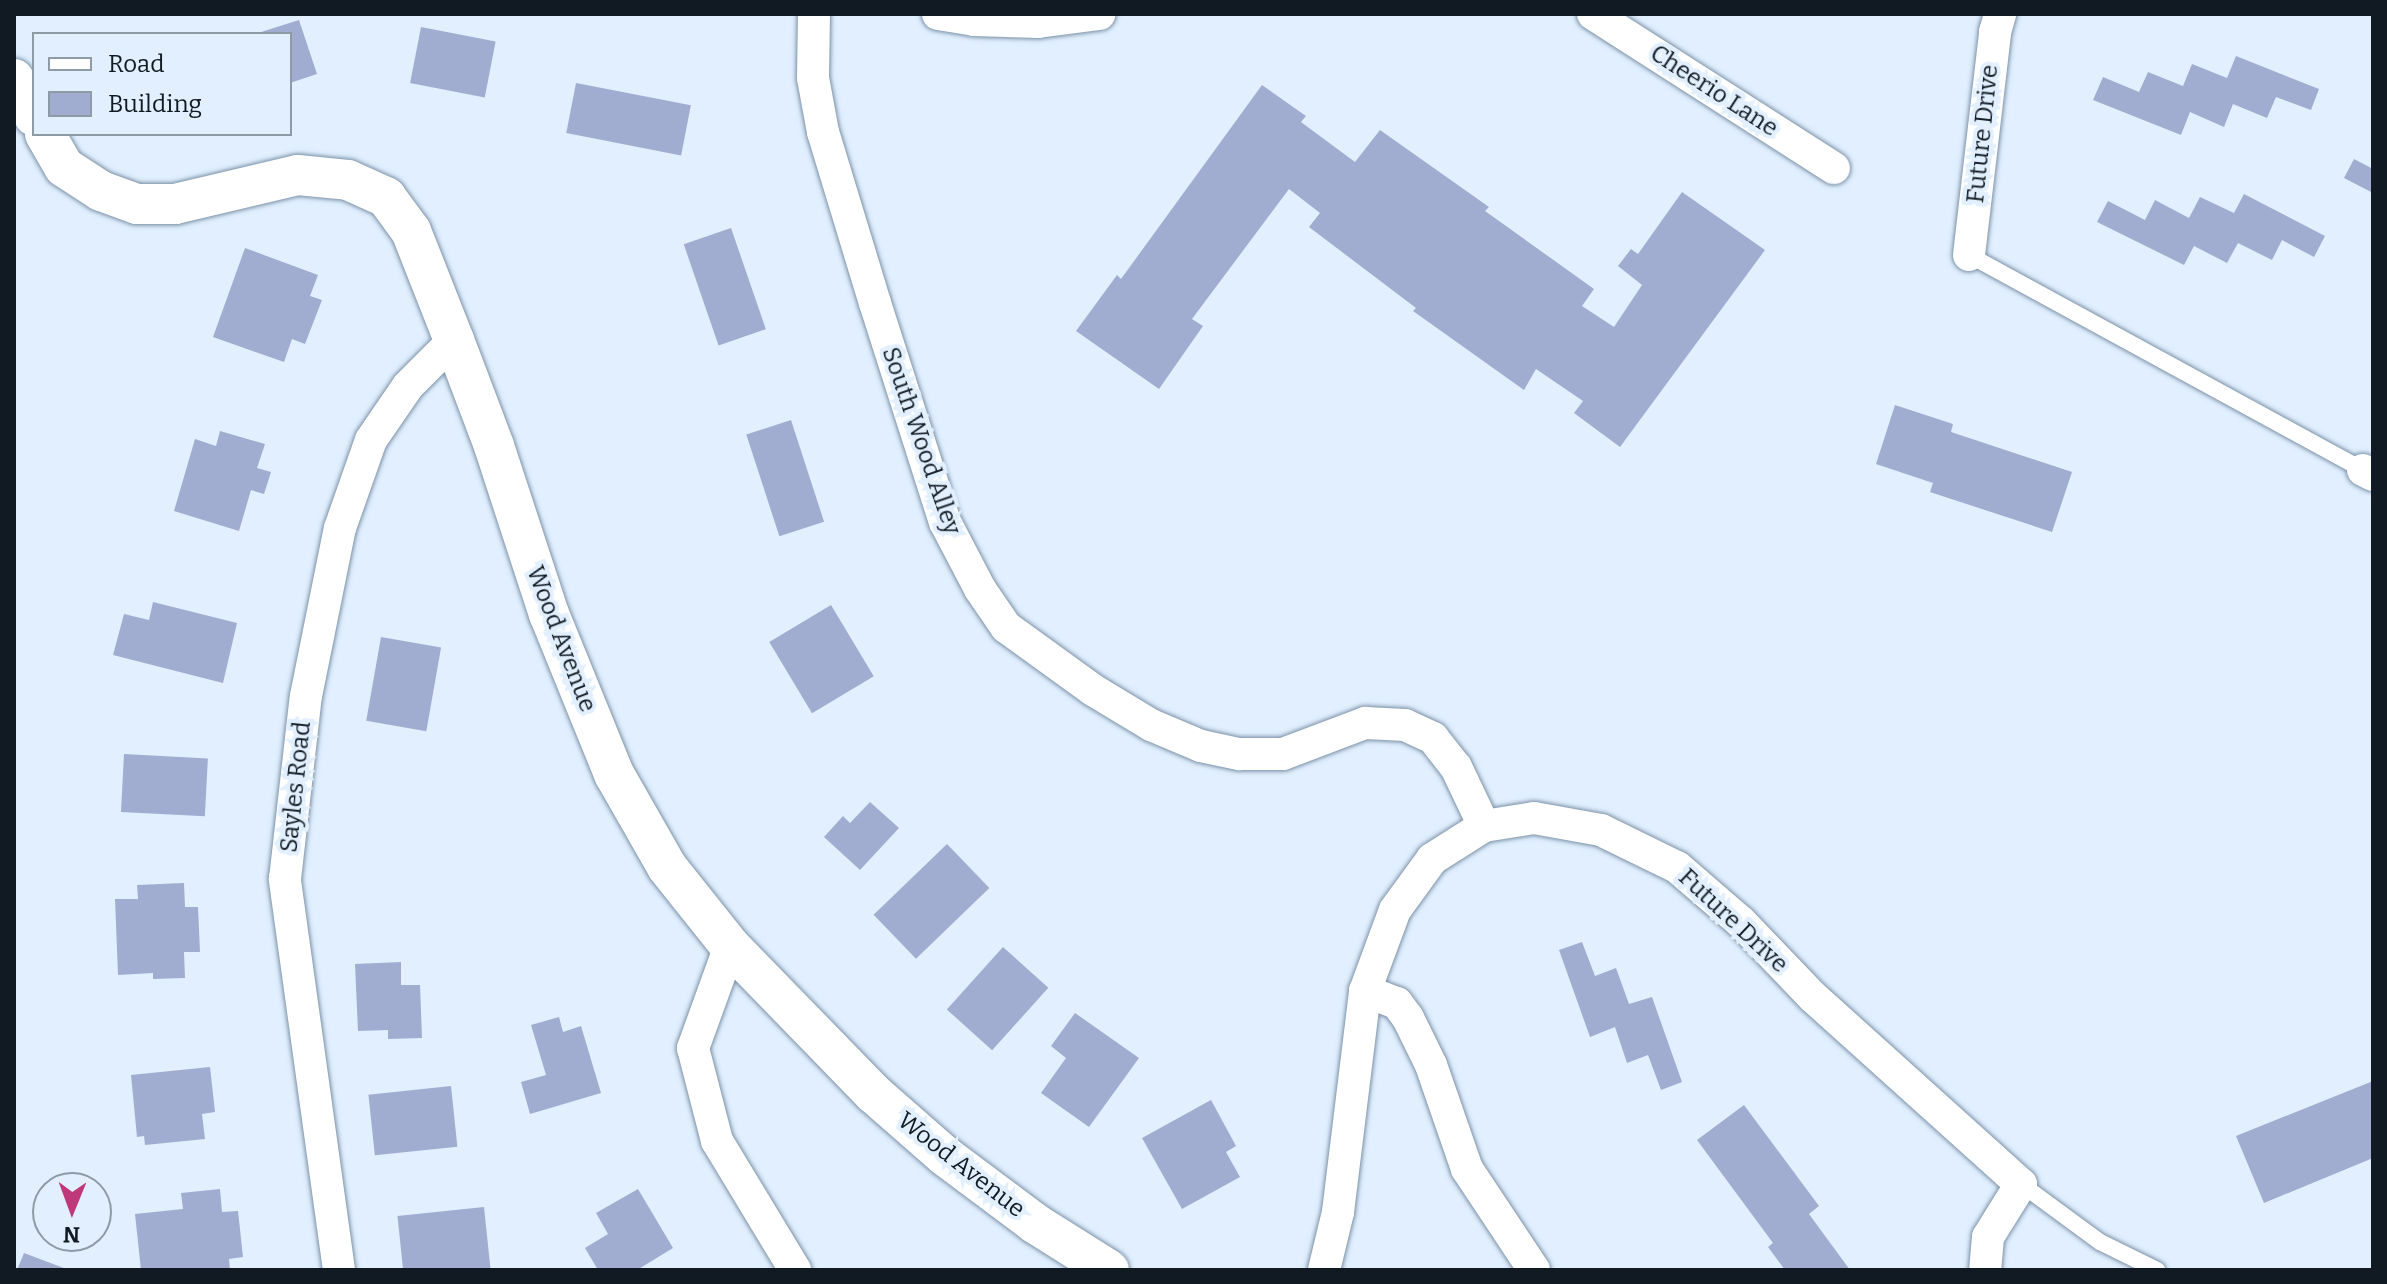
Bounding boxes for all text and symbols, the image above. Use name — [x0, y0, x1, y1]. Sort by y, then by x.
legend — [32, 32, 292, 136]
street label: Cheerio Lane — [1645, 39, 1783, 143]
text: Road — [108, 50, 164, 78]
street label: Future Drive — [1961, 63, 2005, 205]
text: Building — [108, 90, 202, 118]
street label: South Wood Alley — [875, 344, 967, 538]
street label: Wood Avenue — [520, 562, 602, 716]
street label: Sayles Road — [275, 720, 317, 854]
street label: Future Drive — [1672, 863, 1794, 979]
street label: Wood Avenue — [892, 1106, 1030, 1224]
north arrow — [32, 1172, 112, 1252]
text: N — [63, 1221, 80, 1248]

